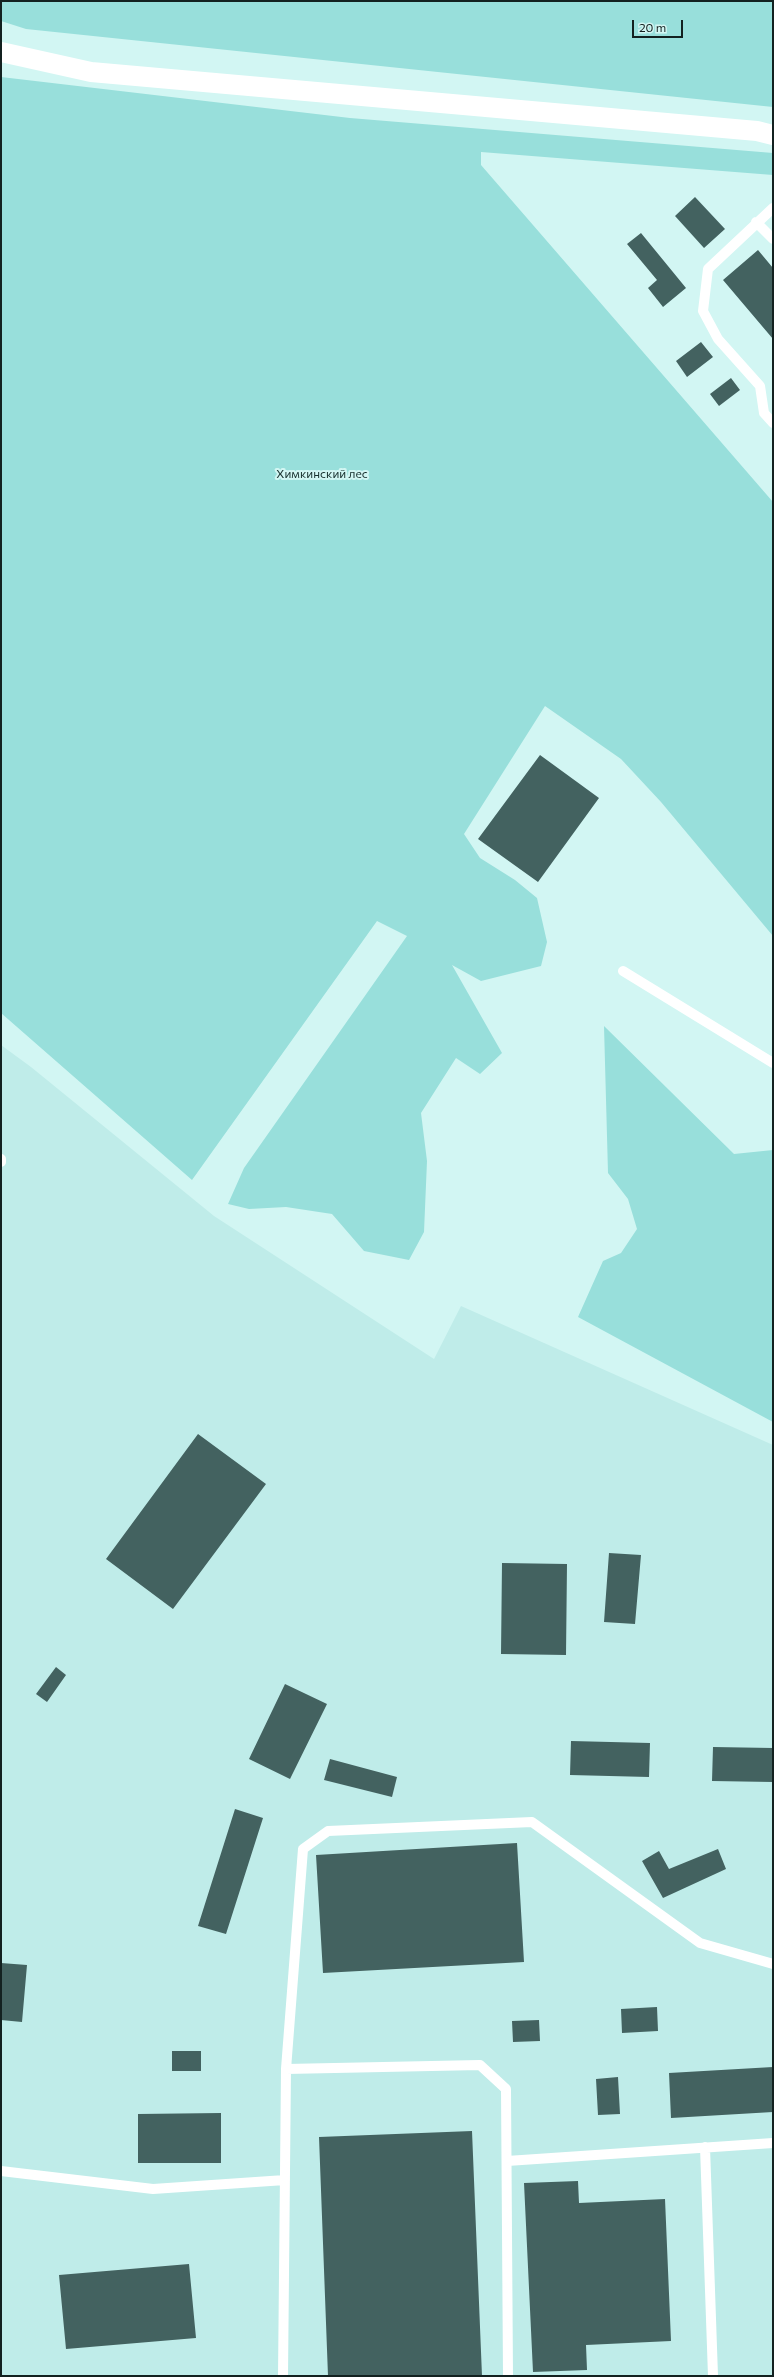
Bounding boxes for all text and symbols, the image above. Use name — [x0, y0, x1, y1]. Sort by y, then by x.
scale bar — [634, 12, 685, 38]
text: 20 m — [639, 20, 666, 34]
park label: Химкинский лес — [276, 467, 368, 481]

